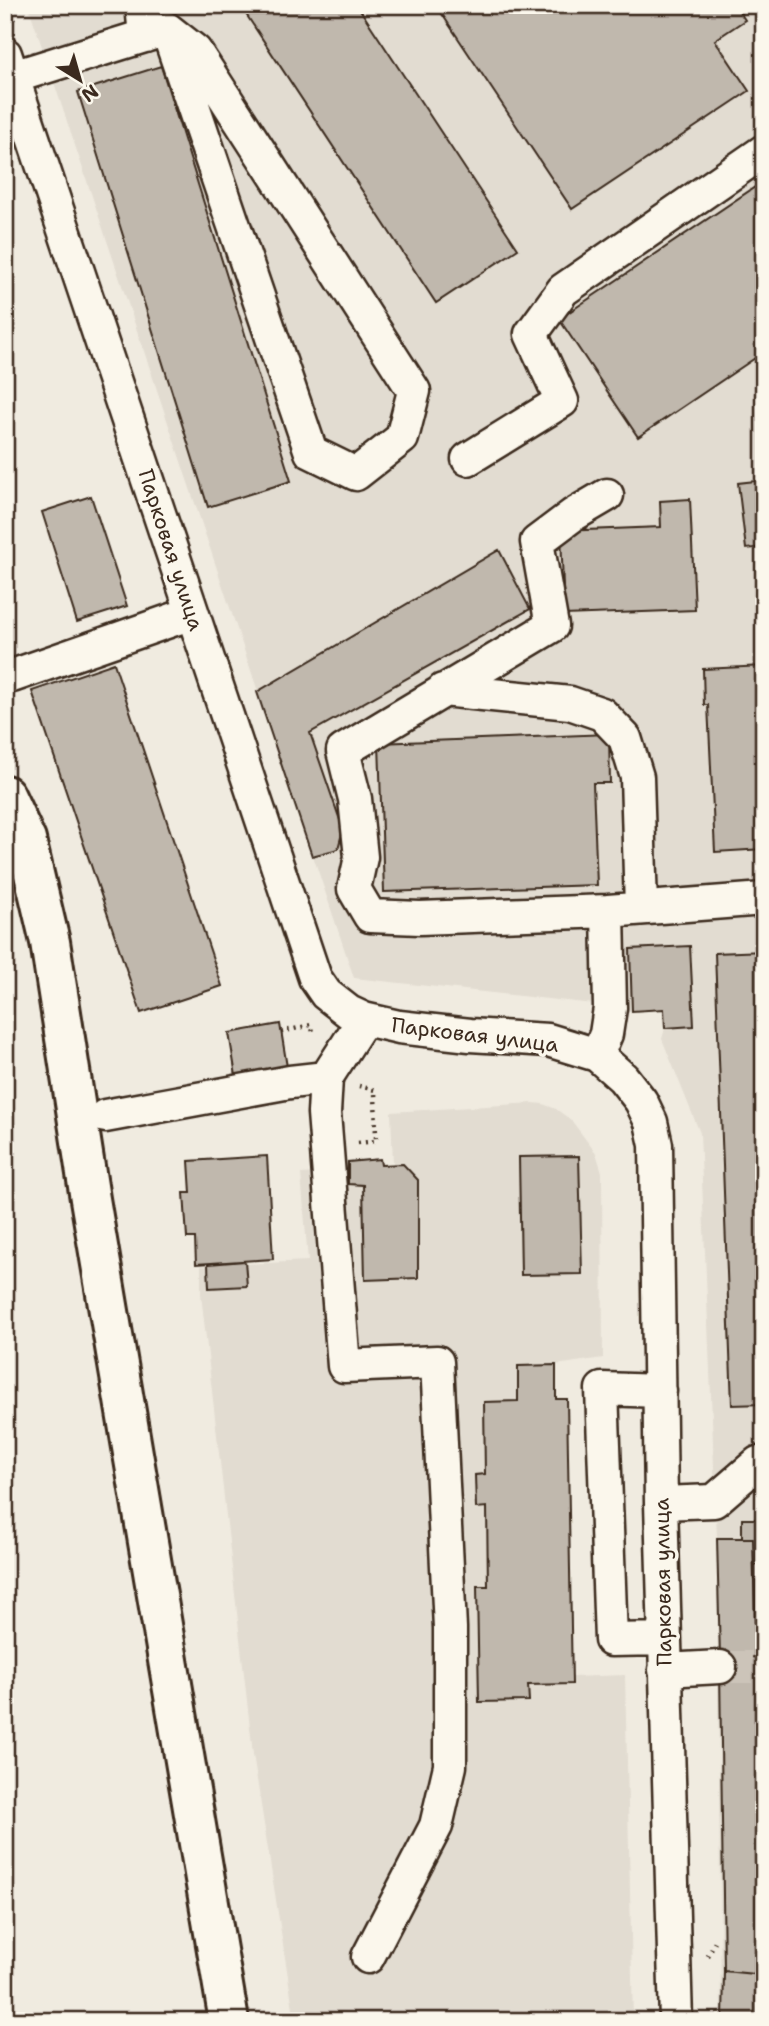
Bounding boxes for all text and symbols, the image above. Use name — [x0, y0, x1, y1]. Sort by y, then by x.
north arrow — [46, 46, 116, 116]
text: N — [76, 79, 103, 108]
street label: Парковая улица — [132, 466, 210, 634]
street label: Парковая улица — [390, 1011, 560, 1059]
street label: Парковая улица — [648, 1498, 678, 1666]

